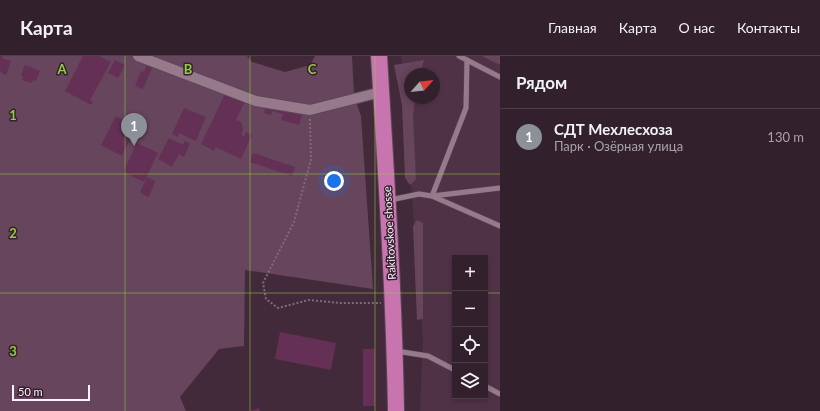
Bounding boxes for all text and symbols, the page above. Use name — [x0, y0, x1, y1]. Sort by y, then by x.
text: Карта — [20, 16, 73, 39]
text: Главная — [548, 19, 597, 36]
text: Карта — [619, 19, 657, 36]
text: О нас — [679, 19, 715, 36]
text: Контакты — [737, 19, 800, 36]
text: A — [56, 61, 67, 77]
text: B — [184, 61, 193, 77]
text: C — [308, 61, 317, 77]
north arrow — [404, 68, 440, 104]
text: Рядом — [516, 72, 567, 93]
text: 1 — [9, 107, 17, 123]
pin: 1 — [121, 113, 147, 146]
text: СДТ Мехлесхоза — [554, 120, 673, 138]
text: 1 — [525, 129, 533, 145]
text: 130 m — [767, 129, 804, 145]
text: Парк · Озёрная улица — [554, 138, 683, 154]
your location — [324, 171, 344, 191]
street label: Rakitovskoe shosse — [380, 186, 398, 280]
text: 2 — [9, 225, 17, 241]
map controls — [452, 255, 488, 399]
button: + — [452, 255, 488, 291]
button: − — [452, 291, 488, 327]
button: locate — [452, 327, 488, 363]
text: 3 — [9, 343, 17, 359]
button: layers — [452, 363, 488, 399]
scale bar — [12, 383, 90, 402]
text: 50 m — [18, 385, 43, 398]

